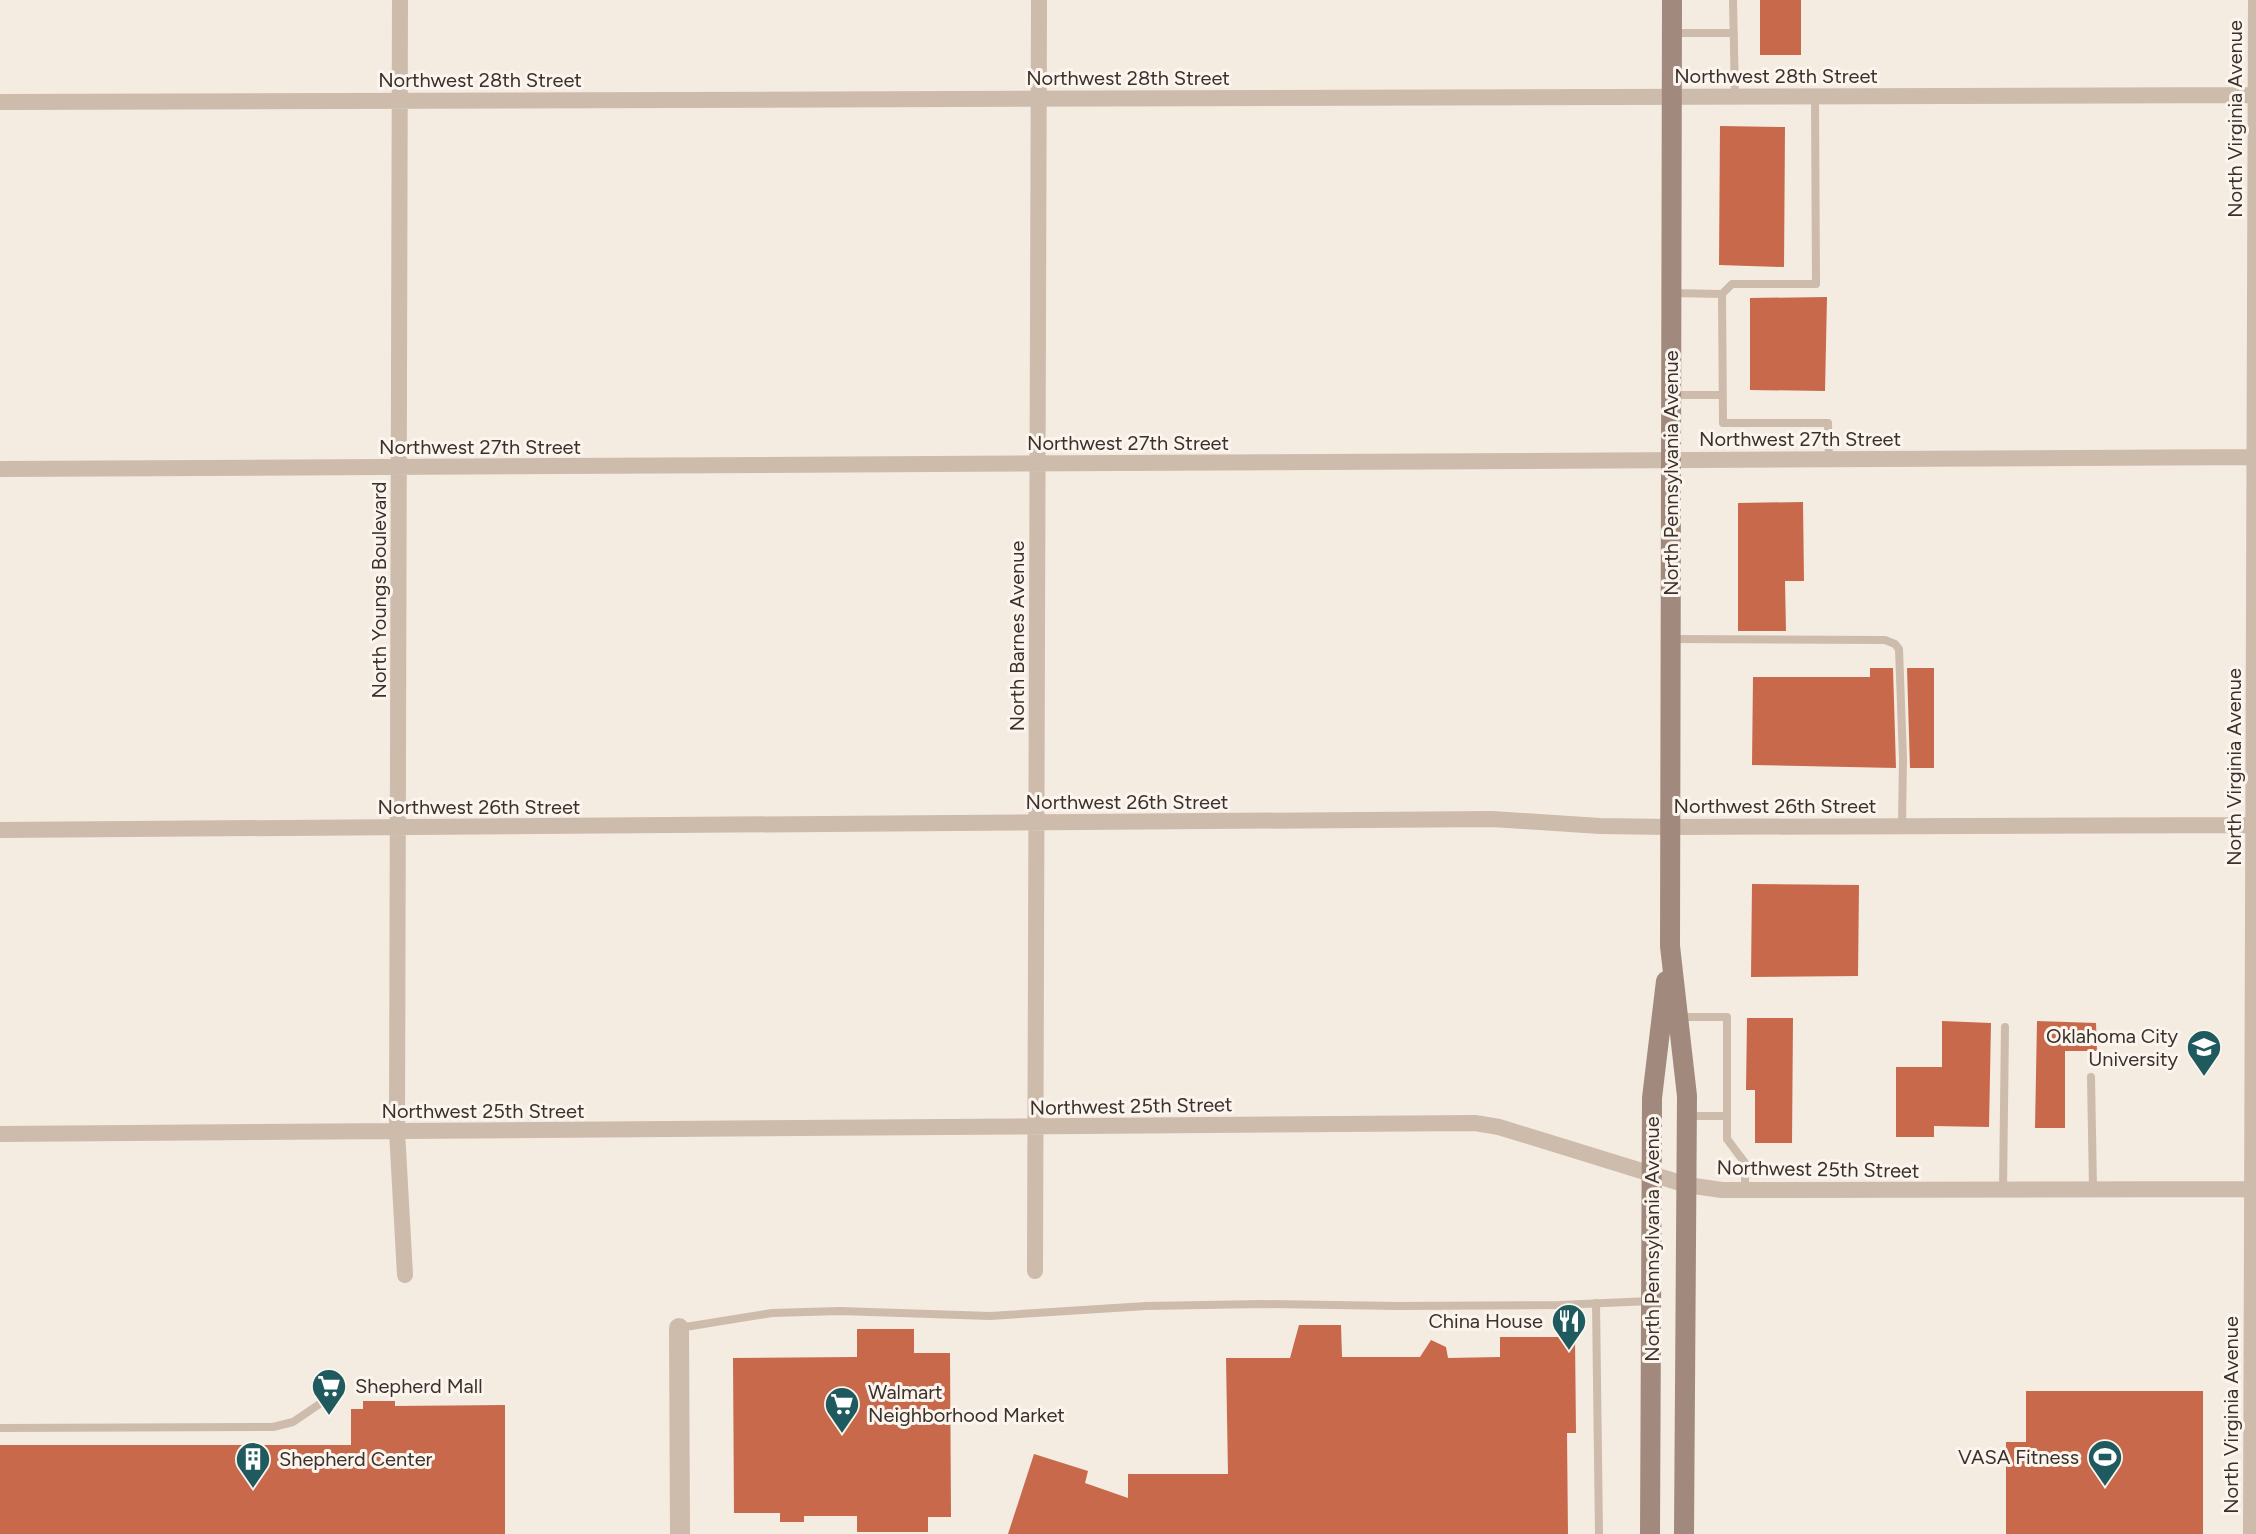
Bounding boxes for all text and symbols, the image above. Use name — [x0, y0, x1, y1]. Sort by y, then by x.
street label: North Virginia Avenue — [2223, 20, 2247, 218]
street label: Northwest 28th Street — [1674, 64, 1878, 88]
street label: Northwest 28th Street — [1026, 66, 1230, 90]
street label: Northwest 28th Street — [378, 68, 582, 92]
street label: North Pennsylvania Avenue — [1659, 350, 1683, 596]
street label: Northwest 27th Street — [1699, 427, 1901, 451]
street label: Northwest 27th Street — [1027, 431, 1229, 455]
street label: Northwest 27th Street — [379, 435, 581, 459]
street label: North Youngs Boulevard — [367, 481, 391, 699]
street label: North Barnes Avenue — [1005, 541, 1029, 731]
street label: North Virginia Avenue — [2222, 668, 2246, 866]
street label: Northwest 26th Street — [1026, 790, 1228, 814]
street label: Northwest 26th Street — [1674, 794, 1876, 818]
street label: Northwest 26th Street — [378, 795, 580, 819]
place label: Oklahoma City University — [2046, 1024, 2178, 1071]
school or university icon: Oklahoma City University — [2185, 1028, 2223, 1078]
street label: Northwest 25th Street — [1029, 1092, 1233, 1120]
street label: Northwest 25th Street — [382, 1099, 584, 1123]
street label: North Pennsylvania Avenue — [1640, 1116, 1664, 1362]
street label: Northwest 25th Street — [1716, 1155, 1920, 1183]
restaurant icon: China House — [1550, 1302, 1588, 1352]
place label: China House — [1428, 1309, 1543, 1333]
street label: North Virginia Avenue — [2219, 1316, 2243, 1514]
supermarket icon: Shepherd Mall — [310, 1367, 348, 1417]
place label: Shepherd Mall — [355, 1374, 483, 1398]
place label: Walmart Neighborhood Market — [868, 1380, 1065, 1427]
supermarket icon: Walmart Neighborhood Market — [823, 1385, 861, 1435]
sports icon: VASA Fitness — [2086, 1438, 2124, 1488]
building icon: Shepherd Center — [234, 1440, 272, 1490]
place label: VASA Fitness — [1958, 1445, 2079, 1469]
place label: Shepherd Center — [279, 1447, 433, 1471]

